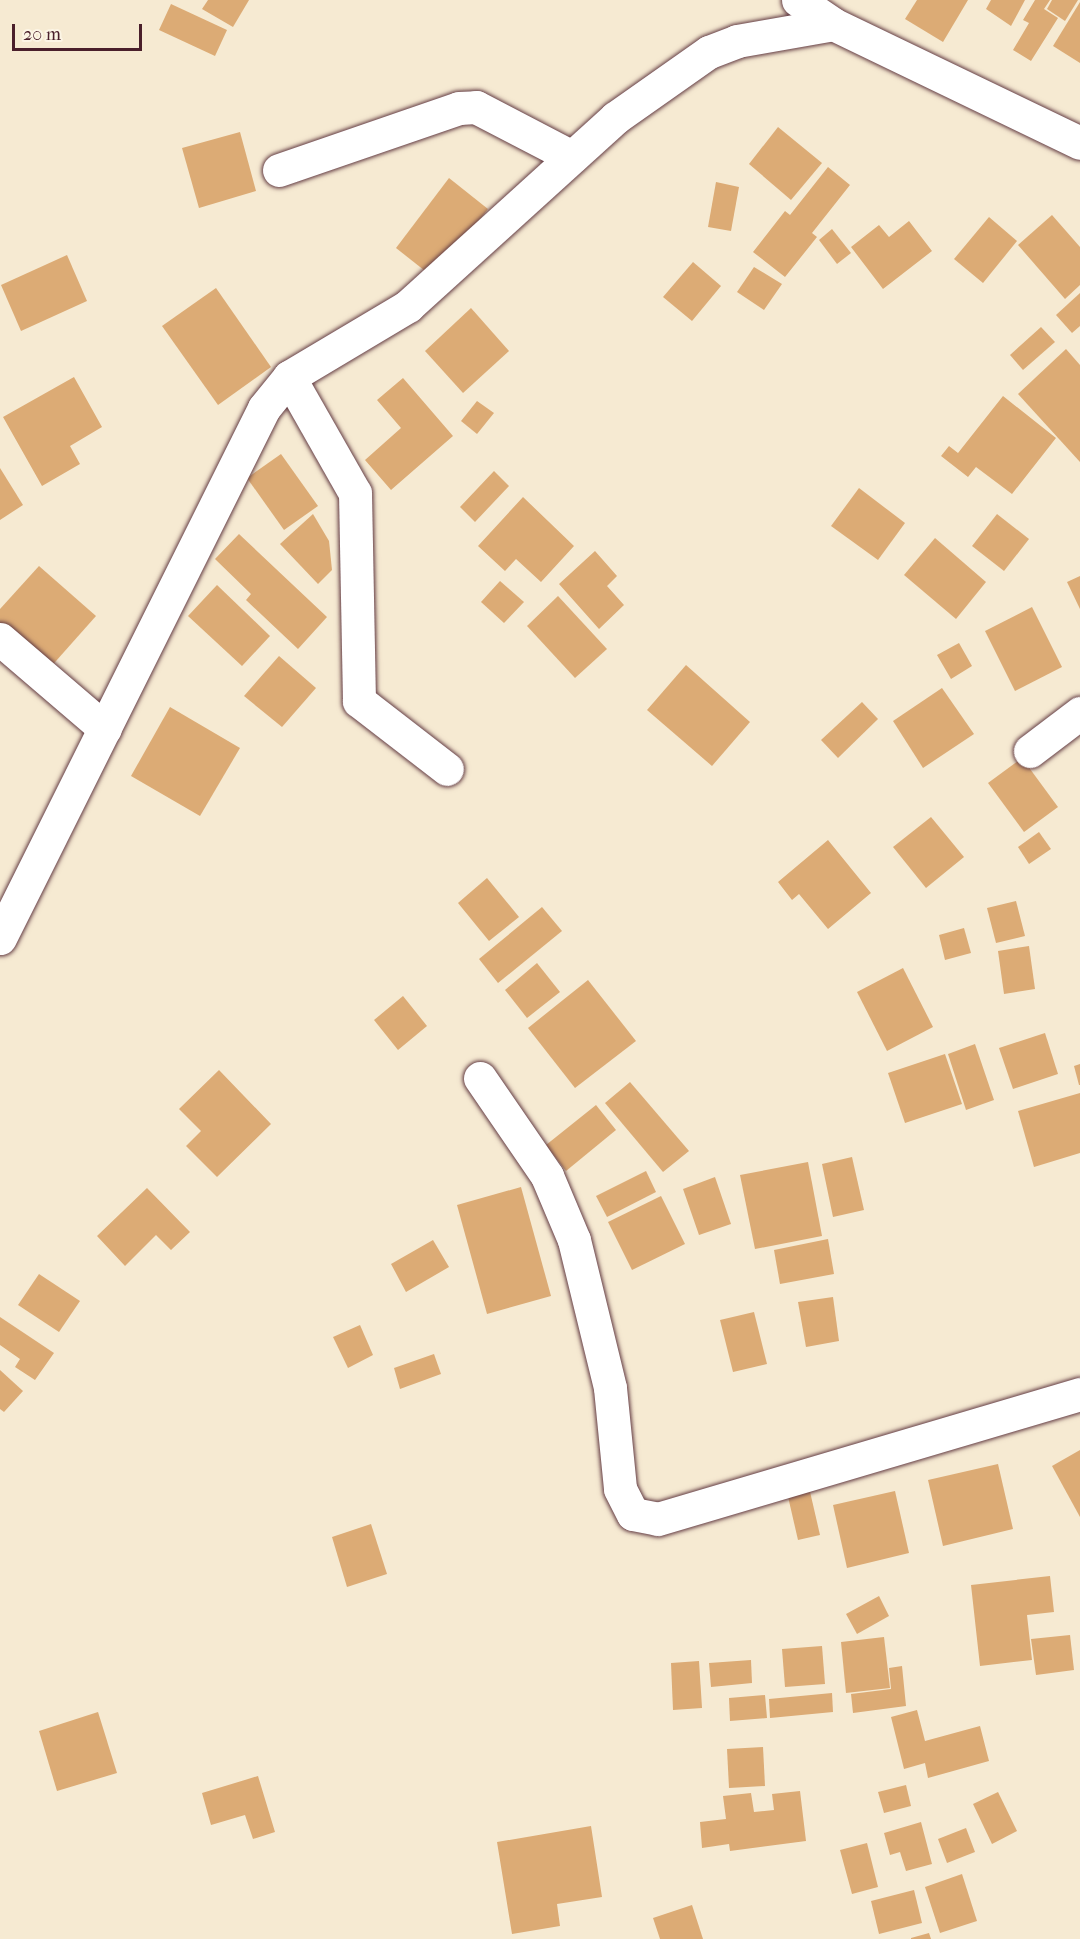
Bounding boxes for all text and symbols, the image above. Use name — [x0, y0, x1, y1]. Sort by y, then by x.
scale bar — [15, 12, 146, 50]
text: 20 m — [23, 24, 61, 45]

